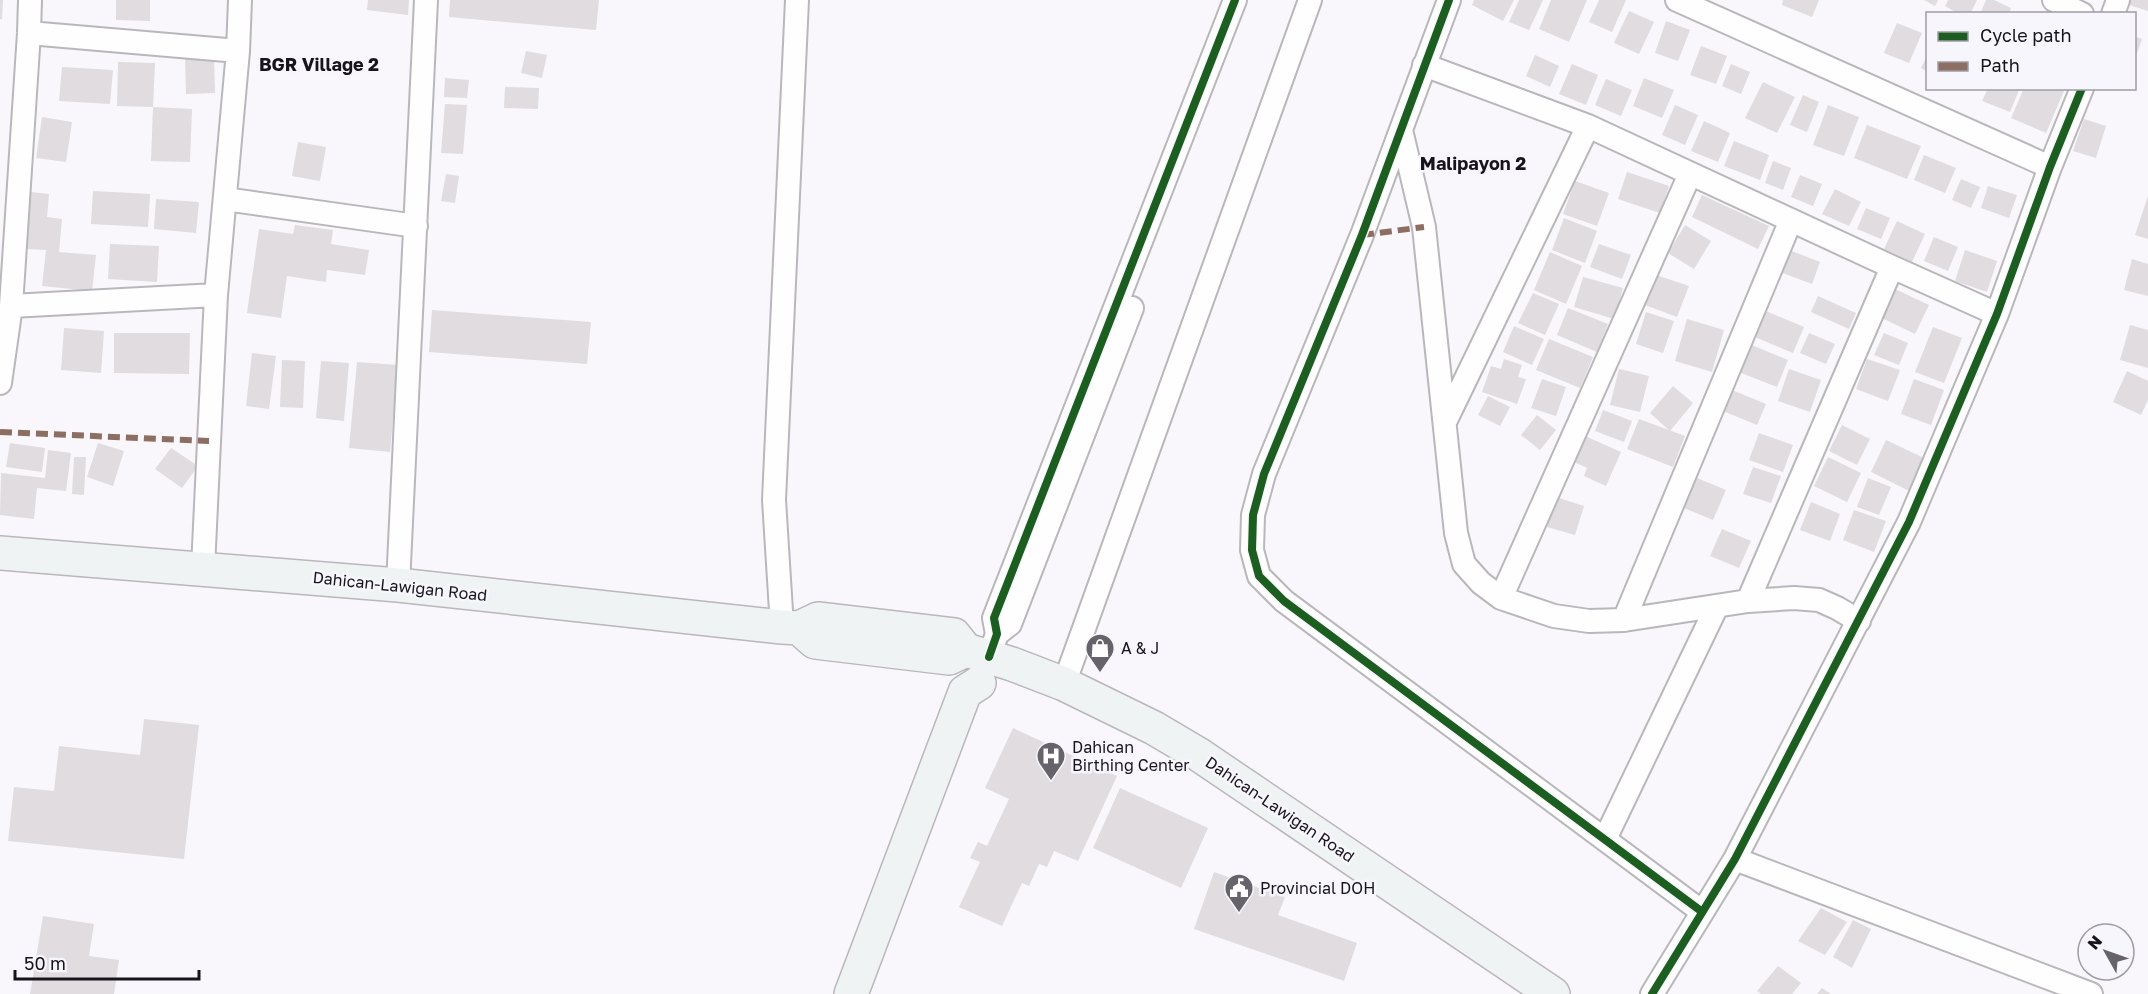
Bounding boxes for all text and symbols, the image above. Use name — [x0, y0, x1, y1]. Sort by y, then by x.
legend — [1926, 12, 2136, 90]
text: Cycle path — [1980, 24, 2072, 46]
district label: BGR Village 2 — [259, 53, 379, 75]
text: Path — [1980, 54, 2020, 76]
district label: Malipayon 2 — [1420, 152, 1526, 174]
street label: Dahican-Lawigan Road — [312, 567, 488, 605]
shop icon: A & J — [1084, 632, 1116, 674]
place label: A & J — [1121, 638, 1159, 658]
place label: Dahican Birthing Center — [1072, 737, 1190, 775]
hospital icon: Dahican Birthing Center — [1035, 740, 1067, 782]
street label: Dahican-Lawigan Road — [1202, 752, 1358, 866]
public building icon: Provincial DOH — [1223, 872, 1255, 914]
place label: Provincial DOH — [1260, 878, 1375, 898]
north arrow — [2076, 922, 2136, 982]
text: N — [2083, 931, 2106, 953]
scale bar — [15, 943, 200, 981]
text: 50 m — [24, 952, 66, 974]

